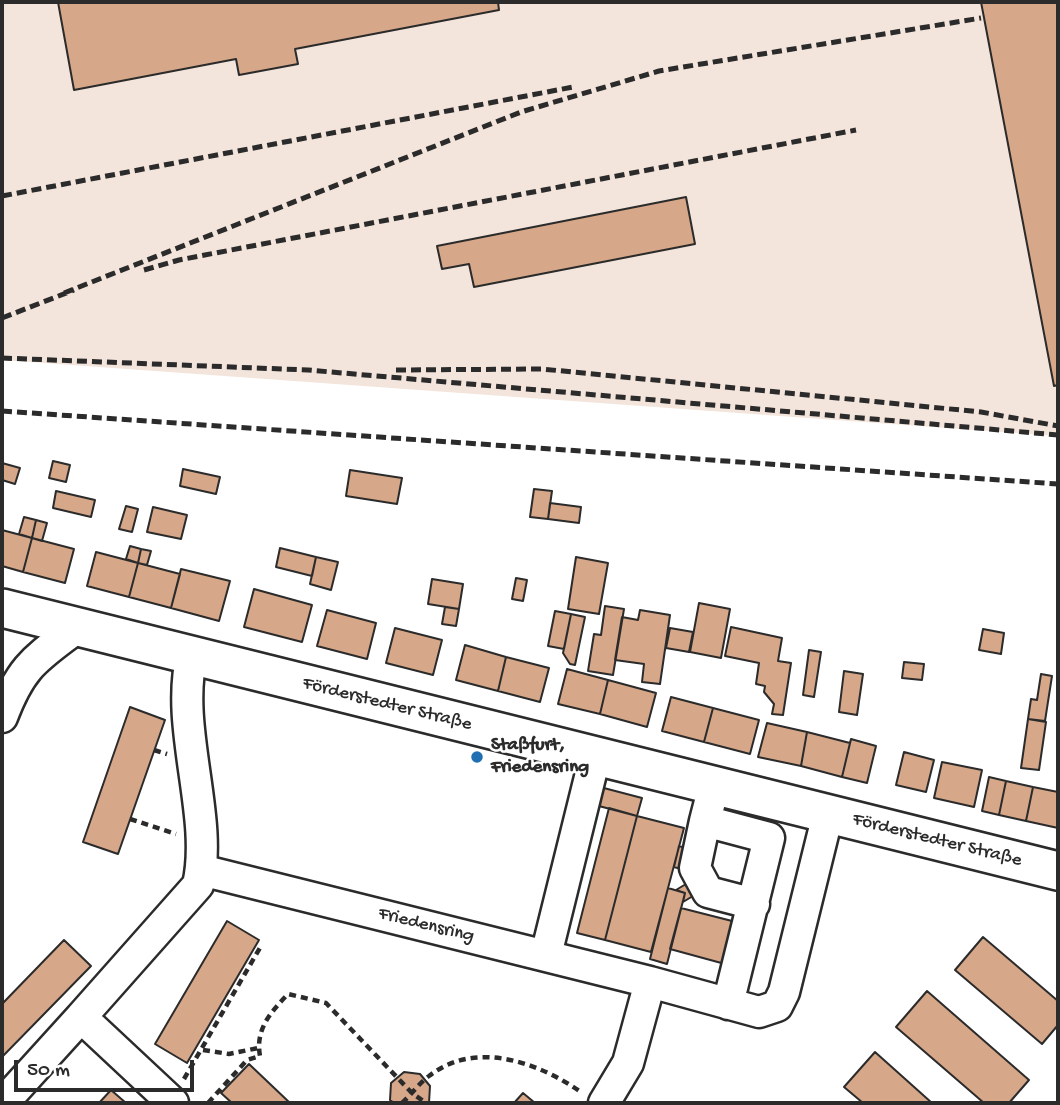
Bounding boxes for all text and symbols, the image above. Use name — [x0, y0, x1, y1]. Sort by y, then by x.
street label: Förderstedter Straße — [300, 673, 474, 737]
place label: Staßfurt, Friedensring — [491, 735, 589, 779]
marker: Staßfurt, Friedensring — [469, 749, 485, 765]
street label: Förderstedter Straße — [850, 809, 1024, 873]
street label: Friedensring — [376, 903, 476, 949]
scale bar — [18, 1046, 198, 1090]
text: 50 m — [27, 1059, 70, 1084]

